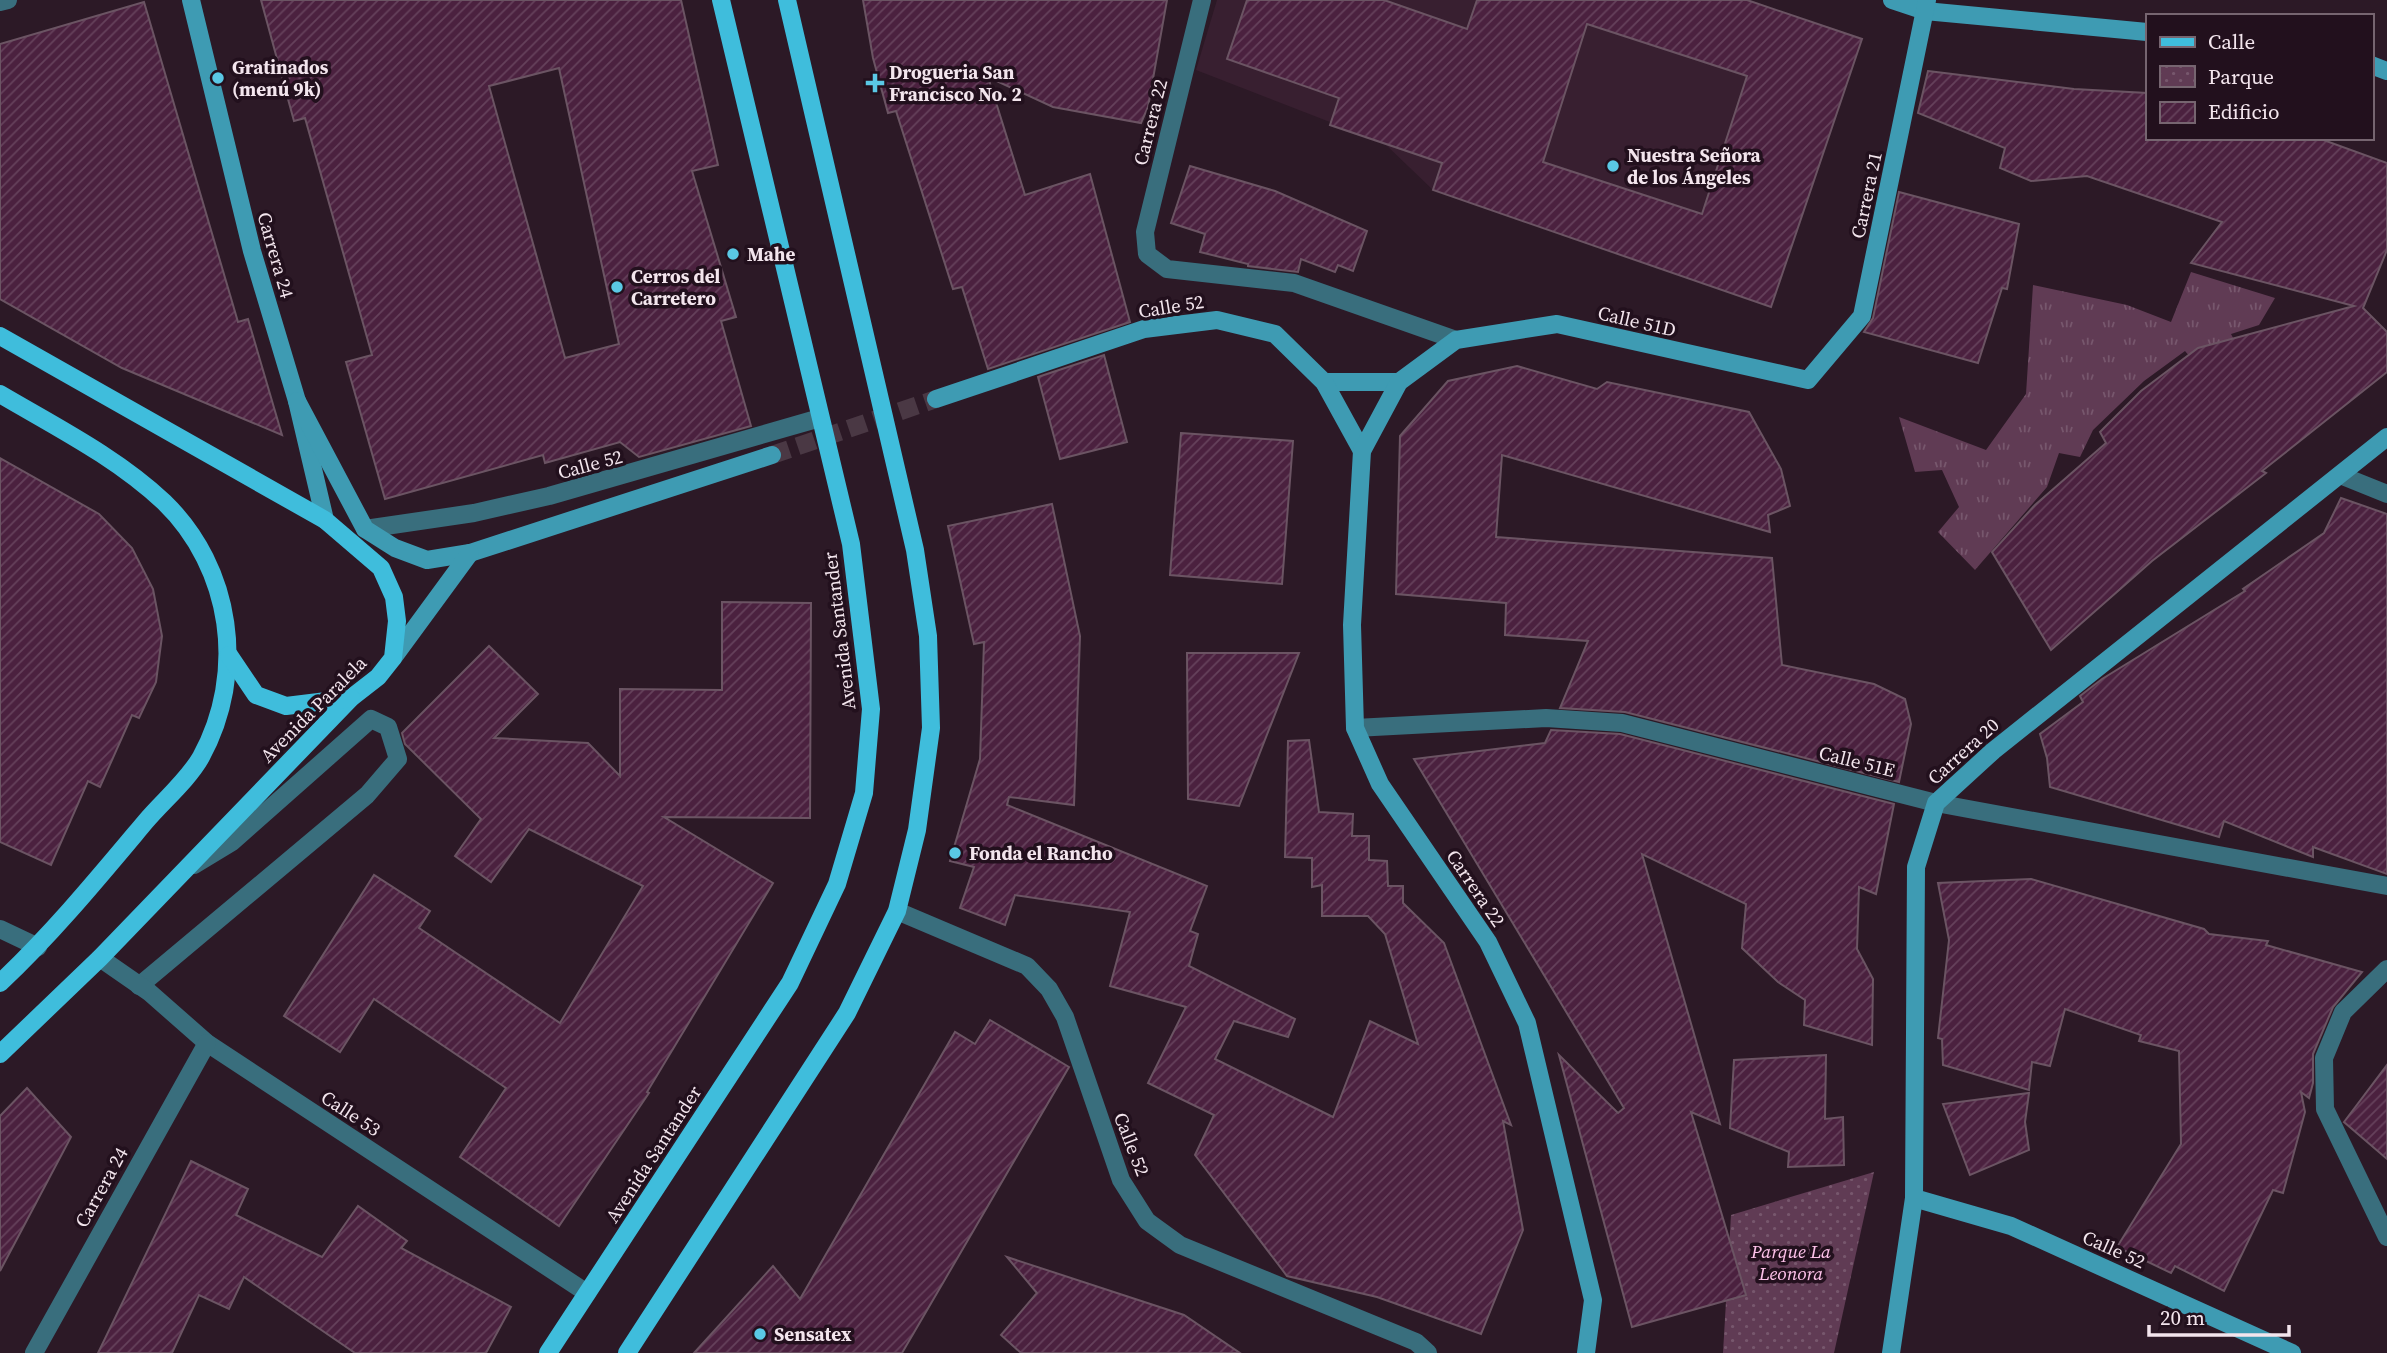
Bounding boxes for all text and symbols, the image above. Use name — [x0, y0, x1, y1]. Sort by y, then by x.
legend — [2146, 14, 2373, 140]
text: Calle — [2208, 27, 2255, 56]
place label: Gratinados (menú 9k) — [232, 54, 329, 102]
place label: Drogueria San Francisco No. 2 — [889, 59, 1022, 107]
text: Parque — [2208, 62, 2274, 91]
marker: Gratinados (menú 9k) — [210, 70, 226, 86]
marker: Drogueria San Francisco No. 2 — [867, 75, 883, 91]
street label: Carrera 22 — [1127, 76, 1173, 168]
text: Edificio — [2208, 97, 2280, 126]
place label: Nuestra Señora de los Ángeles — [1627, 142, 1762, 190]
street label: Carrera 21 — [1844, 149, 1888, 241]
marker: Nuestra Señora de los Ángeles — [1605, 158, 1621, 174]
street label: Carrera 24 — [251, 209, 301, 301]
place label: Mahe — [747, 241, 795, 267]
marker: Mahe — [725, 246, 741, 262]
place label: Cerros del Carretero — [631, 263, 721, 311]
marker: Cerros del Carretero — [609, 279, 625, 295]
street label: Calle 52 — [1136, 288, 1206, 324]
street label: Calle 51D — [1595, 299, 1679, 343]
street label: Calle 52 — [555, 443, 625, 485]
street label: Avenida Santander — [816, 551, 862, 711]
street label: Avenida Paralela — [254, 650, 372, 768]
street label: Carrera 20 — [1922, 712, 2004, 790]
street label: Calle 51E — [1816, 739, 1898, 783]
place label: Fonda el Rancho — [969, 840, 1113, 866]
street label: Carrera 22 — [1441, 844, 1511, 932]
marker: Fonda el Rancho — [947, 845, 963, 861]
street label: Avenida Santander — [599, 1080, 707, 1228]
street label: Calle 53 — [316, 1084, 386, 1142]
street label: Calle 52 — [1108, 1108, 1156, 1180]
street label: Carrera 24 — [68, 1142, 134, 1232]
street label: Calle 52 — [2079, 1224, 2149, 1274]
park label: Parque La Leonora — [1750, 1238, 1831, 1286]
scale bar — [2149, 1294, 2289, 1338]
text: 20 m — [2160, 1303, 2205, 1332]
place label: Sensatex — [774, 1321, 852, 1347]
marker: Sensatex — [752, 1326, 768, 1342]

